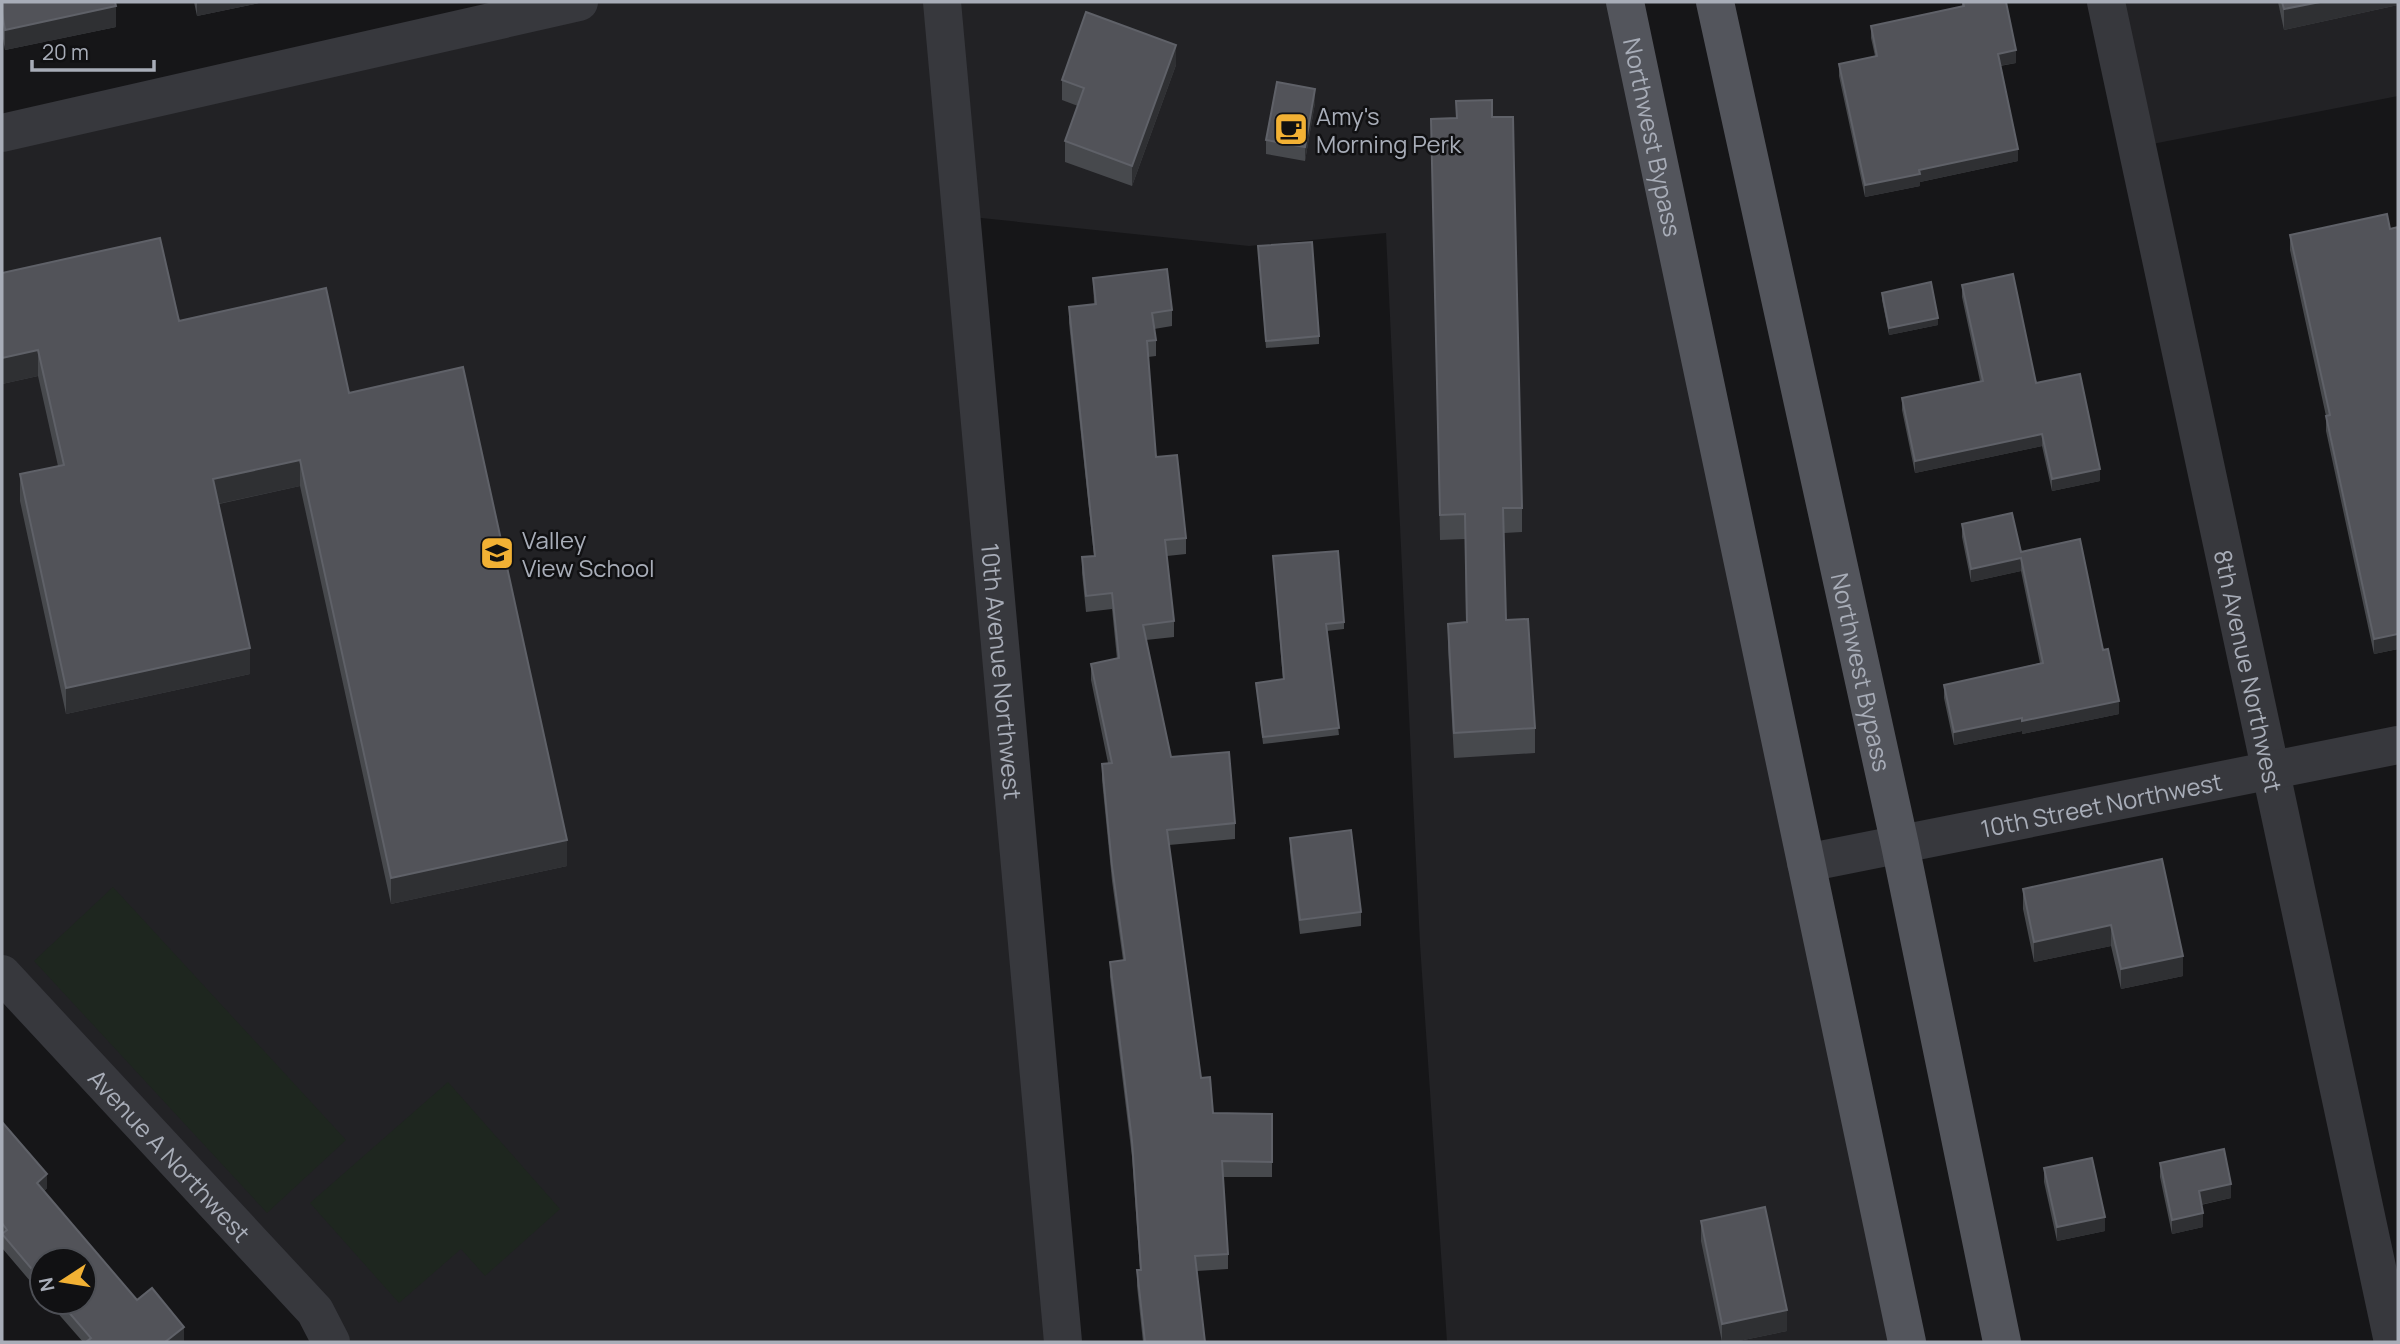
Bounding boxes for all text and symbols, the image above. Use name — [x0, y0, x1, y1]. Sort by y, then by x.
scale bar — [32, 28, 154, 72]
street label: Northwest Bypass — [1616, 35, 1690, 239]
text: 20 m — [42, 38, 89, 66]
place label: Amy's Morning Perk — [1316, 99, 1462, 160]
cafe icon: Amy's Morning Perk — [1272, 110, 1310, 148]
place label: Valley View School — [522, 523, 655, 584]
school or university icon: Valley View School — [478, 534, 516, 572]
street label: 10th Avenue Northwest — [974, 542, 1030, 801]
street label: 8th Avenue Northwest — [2207, 547, 2291, 795]
street label: Northwest Bypass — [1824, 570, 1900, 774]
street label: 10th Street Northwest — [1978, 764, 2225, 844]
street label: Avenue A Northwest — [82, 1062, 259, 1248]
north arrow — [28, 1246, 98, 1316]
text: N — [32, 1275, 61, 1294]

